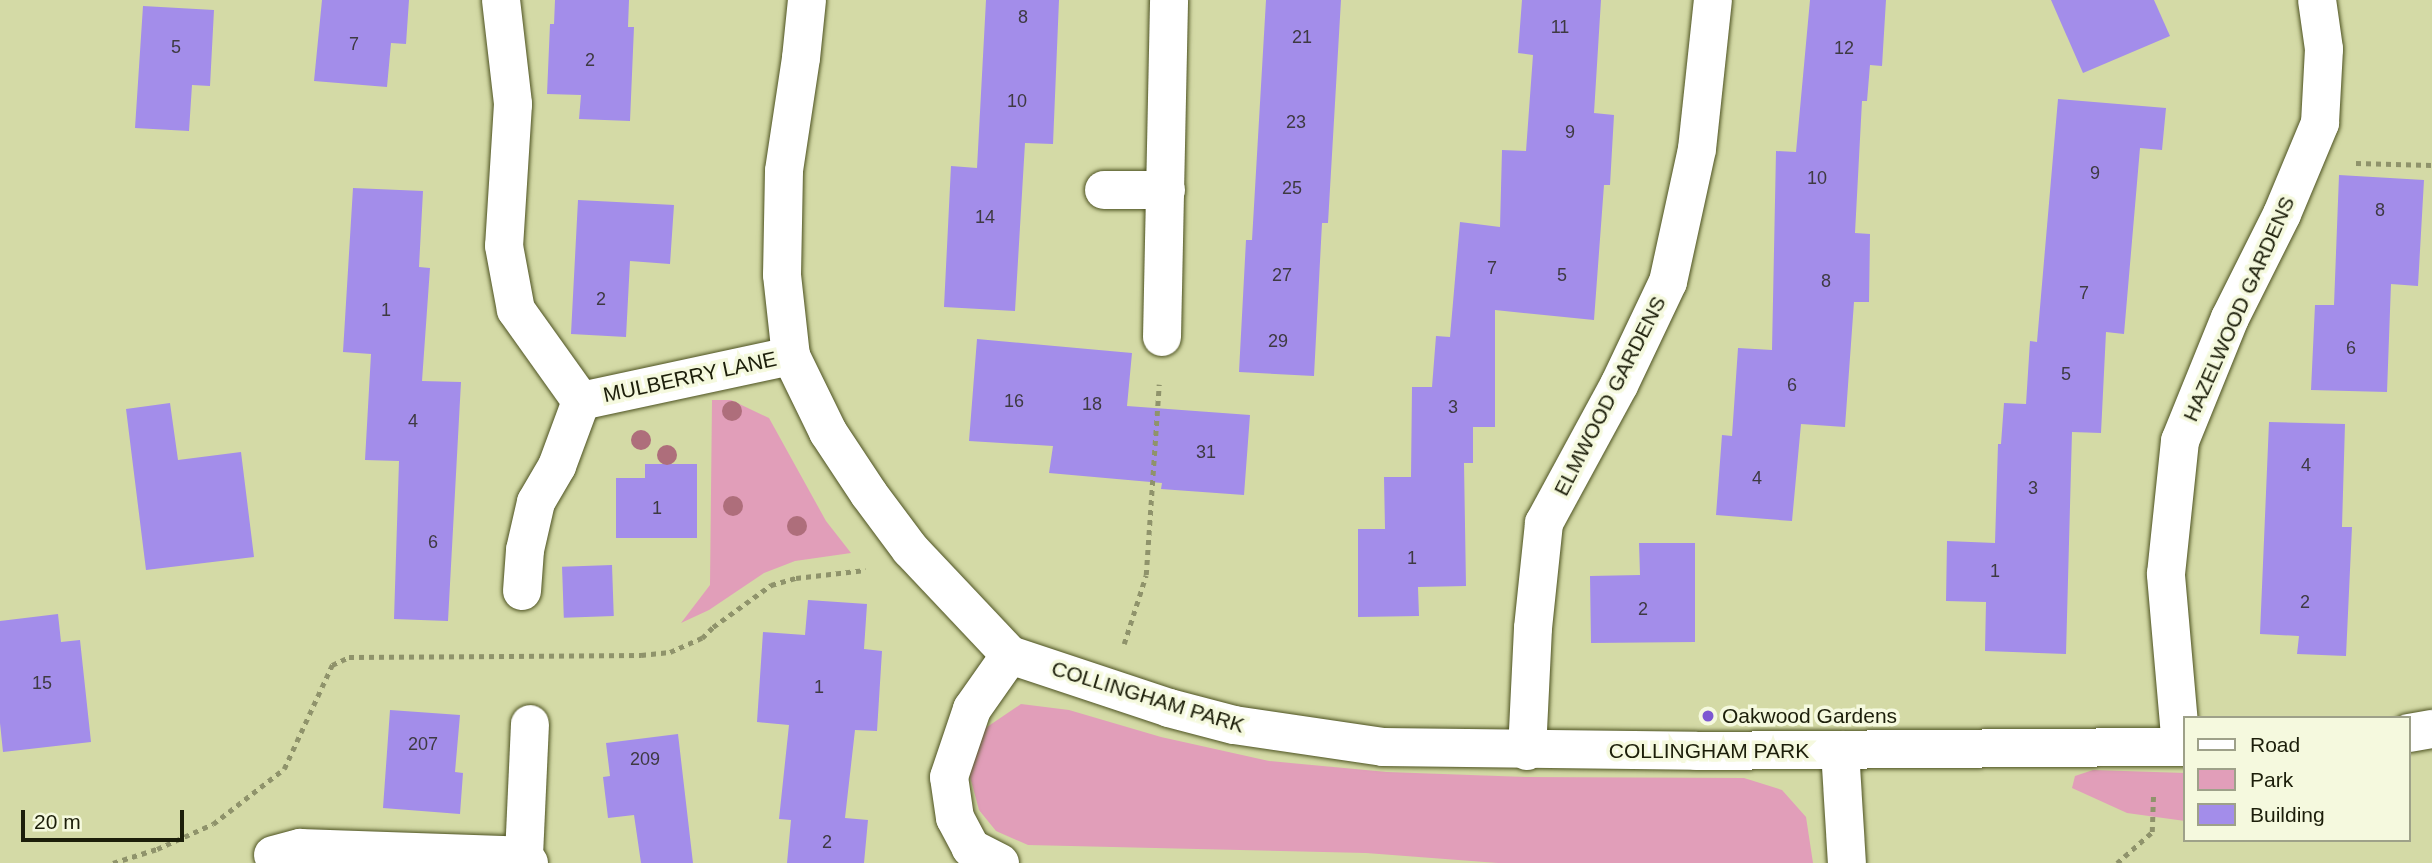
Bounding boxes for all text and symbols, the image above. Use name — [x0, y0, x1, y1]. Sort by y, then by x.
house number: 8 — [1018, 6, 1028, 28]
house number: 11 — [1551, 16, 1569, 38]
house number: 21 — [1292, 26, 1312, 48]
house number: 7 — [349, 33, 359, 55]
house number: 5 — [171, 36, 181, 58]
house number: 12 — [1834, 37, 1854, 59]
house number: 2 — [585, 49, 595, 71]
house number: 10 — [1007, 90, 1027, 112]
house number: 23 — [1286, 111, 1306, 133]
house number: 9 — [1565, 121, 1575, 143]
house number: 9 — [2090, 162, 2100, 184]
house number: 10 — [1807, 167, 1827, 189]
house number: 25 — [1282, 177, 1302, 199]
street label: HAZELWOOD GARDENS — [2178, 193, 2300, 425]
house number: 8 — [2375, 199, 2385, 221]
house number: 14 — [975, 206, 995, 228]
house number: 7 — [1487, 257, 1497, 279]
house number: 27 — [1272, 264, 1292, 286]
house number: 5 — [1557, 264, 1567, 286]
house number: 8 — [1821, 270, 1831, 292]
house number: 7 — [2079, 282, 2089, 304]
house number: 2 — [596, 288, 606, 310]
street label: ELMWOOD GARDENS — [1549, 292, 1671, 500]
house number: 1 — [381, 299, 391, 321]
house number: 29 — [1268, 330, 1288, 352]
house number: 6 — [2346, 337, 2356, 359]
street label: MULBERRY LANE — [601, 346, 779, 408]
house number: 5 — [2061, 363, 2071, 385]
house number: 6 — [1787, 374, 1797, 396]
house number: 16 — [1004, 390, 1024, 412]
house number: 18 — [1082, 393, 1102, 415]
house number: 3 — [1448, 396, 1458, 418]
house number: 4 — [408, 410, 418, 432]
house number: 31 — [1196, 441, 1216, 463]
house number: 4 — [2301, 454, 2311, 476]
house number: 4 — [1752, 467, 1762, 489]
house number: 3 — [2028, 477, 2038, 499]
house number: 1 — [652, 497, 662, 519]
house number: 6 — [428, 531, 438, 553]
house number: 1 — [1407, 547, 1417, 569]
house number: 1 — [1990, 560, 2000, 582]
house number: 2 — [2300, 591, 2310, 613]
house number: 2 — [1638, 598, 1648, 620]
street label: COLLINGHAM PARK — [1049, 656, 1247, 738]
house number: 15 — [32, 672, 52, 694]
house number: 1 — [814, 676, 824, 698]
place label: Oakwood Gardens — [1722, 703, 1897, 729]
marker: Oakwood Gardens — [1700, 708, 1716, 724]
legend — [2184, 716, 2411, 842]
house number: 207 — [408, 733, 438, 755]
text: Road — [2250, 733, 2300, 756]
street label: COLLINGHAM PARK — [1609, 738, 1809, 764]
house number: 209 — [630, 748, 660, 770]
text: Park — [2250, 768, 2293, 791]
scale bar — [24, 796, 187, 840]
text: Building — [2250, 803, 2325, 826]
text: 20 m — [34, 810, 81, 833]
house number: 2 — [822, 831, 832, 853]

